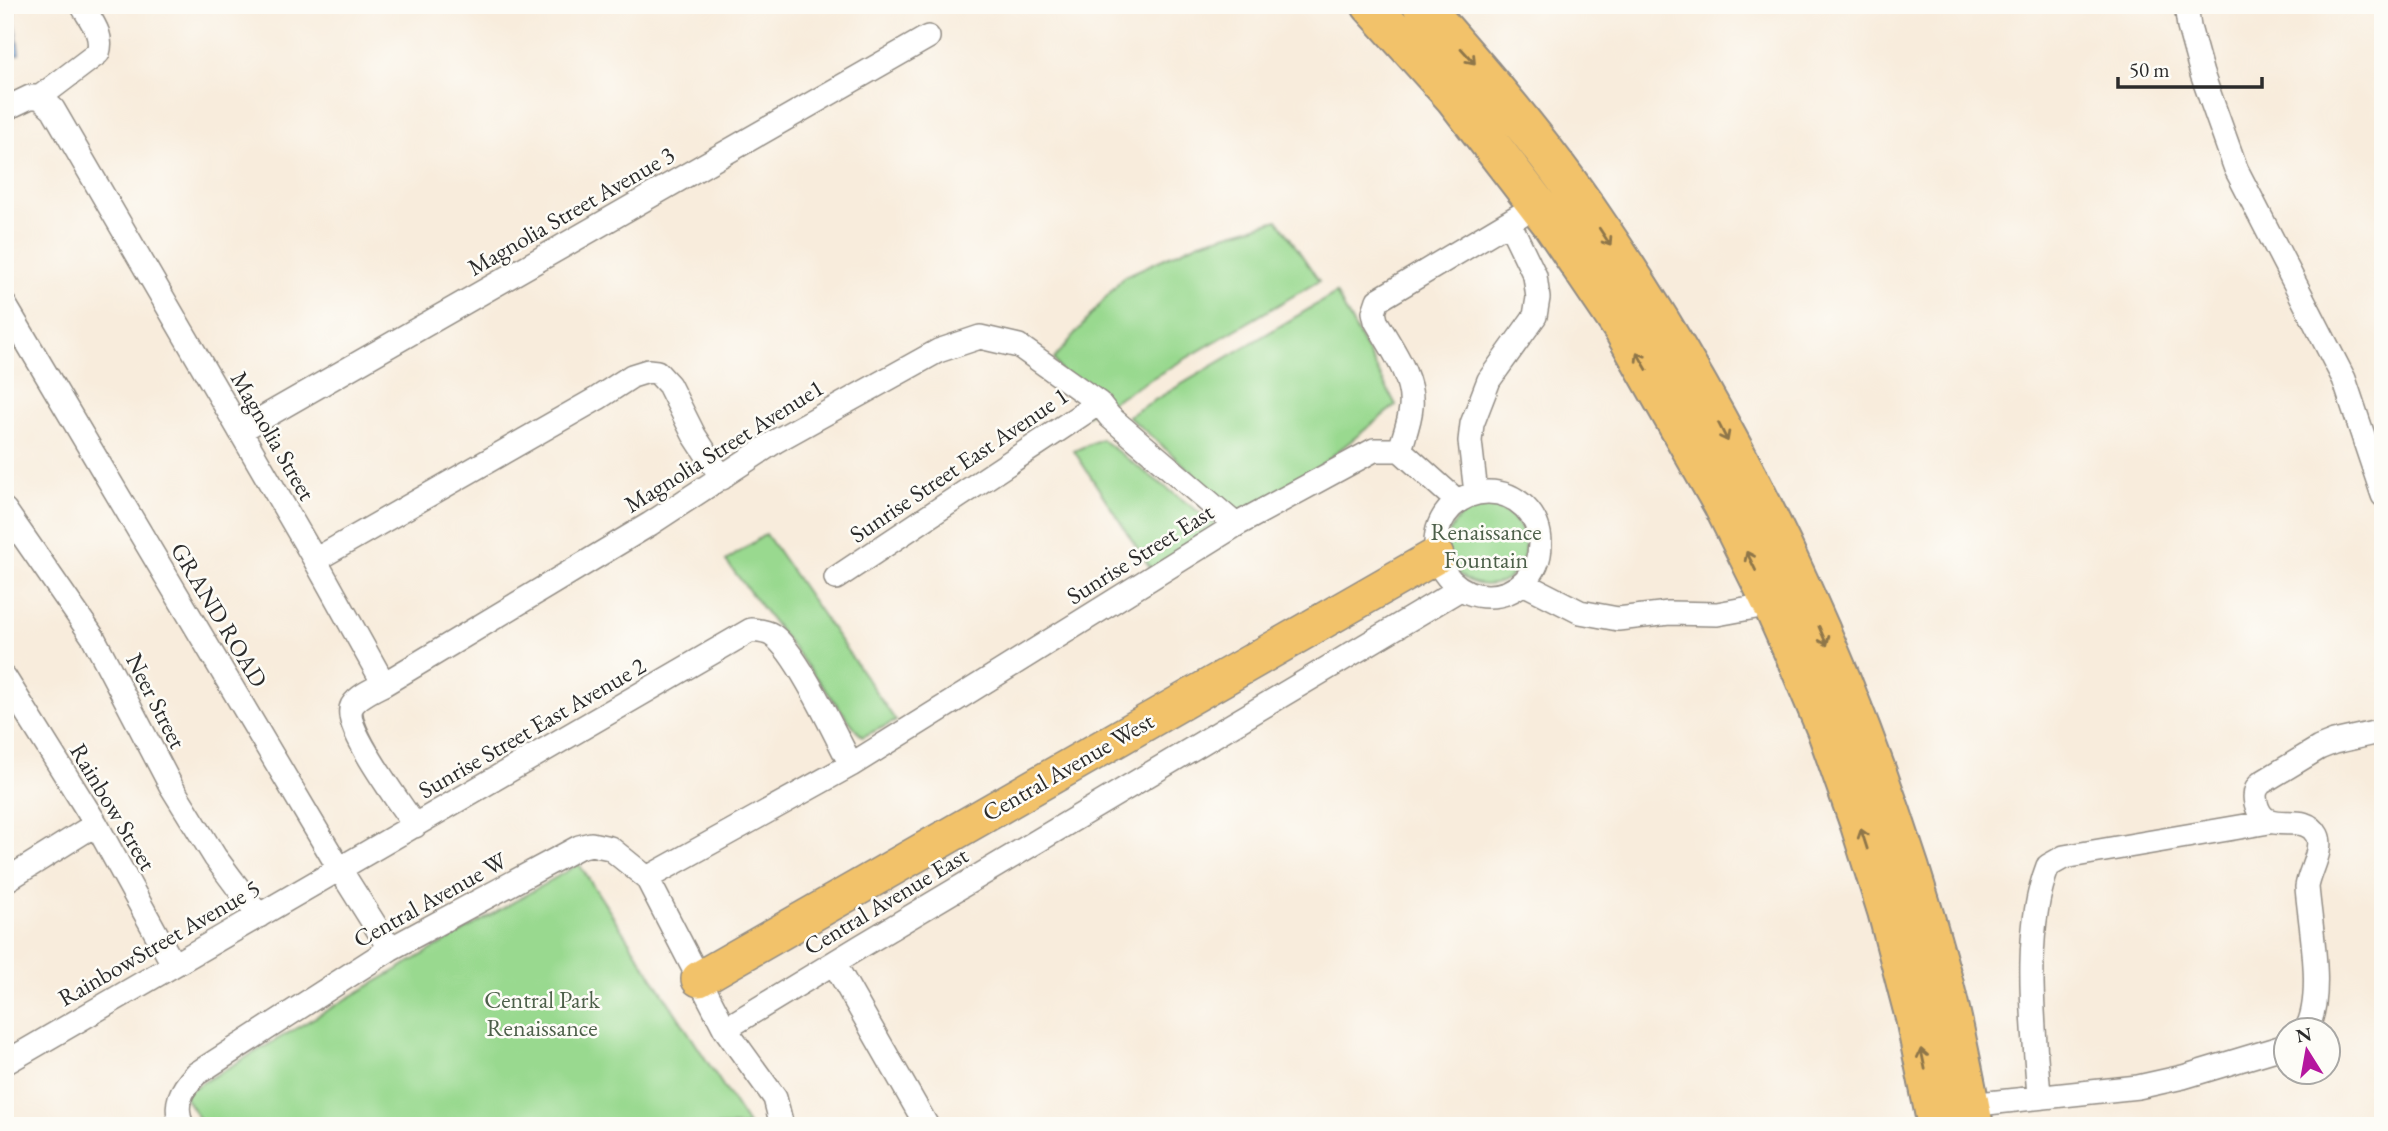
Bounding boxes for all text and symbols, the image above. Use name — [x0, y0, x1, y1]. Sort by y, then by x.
scale bar — [2118, 46, 2262, 90]
one-way arrow — [1459, 47, 1476, 64]
text: 50 m — [2129, 56, 2170, 83]
street label: Magnolia Street Avenue 3 — [462, 139, 680, 283]
one-way arrow — [1598, 227, 1613, 246]
one-way arrow — [1635, 352, 1649, 372]
street label: Magnolia Street — [224, 366, 323, 506]
street label: Magnolia Street Avenue1 — [618, 372, 829, 519]
street label: Sunrise Street East Avenue 1 — [843, 380, 1074, 549]
one-way arrow — [1716, 421, 1730, 442]
street label: Sunrise Street East — [1060, 496, 1219, 611]
park label: Renaissance Fountain — [1431, 516, 1542, 575]
street label: GRAND ROAD — [164, 537, 275, 693]
one-way arrow — [1743, 551, 1757, 572]
one-way arrow — [1818, 625, 1831, 646]
street label: Neer Street — [119, 648, 194, 754]
street label: Sunrise Street East Avenue 2 — [412, 650, 651, 805]
street label: Central Avenue West — [977, 705, 1159, 828]
street label: Rainbow Street — [63, 737, 164, 876]
one-way arrow — [1857, 829, 1869, 851]
street label: Central Avenue East — [798, 839, 974, 962]
street label: Central Avenue W — [348, 844, 513, 954]
street label: RainbowStreet Avenue 5 — [52, 872, 265, 1013]
park label: Central Park Renaissance — [484, 984, 601, 1043]
north arrow — [2272, 1016, 2342, 1086]
text: N — [2294, 1021, 2314, 1049]
one-way arrow — [1916, 1048, 1930, 1071]

